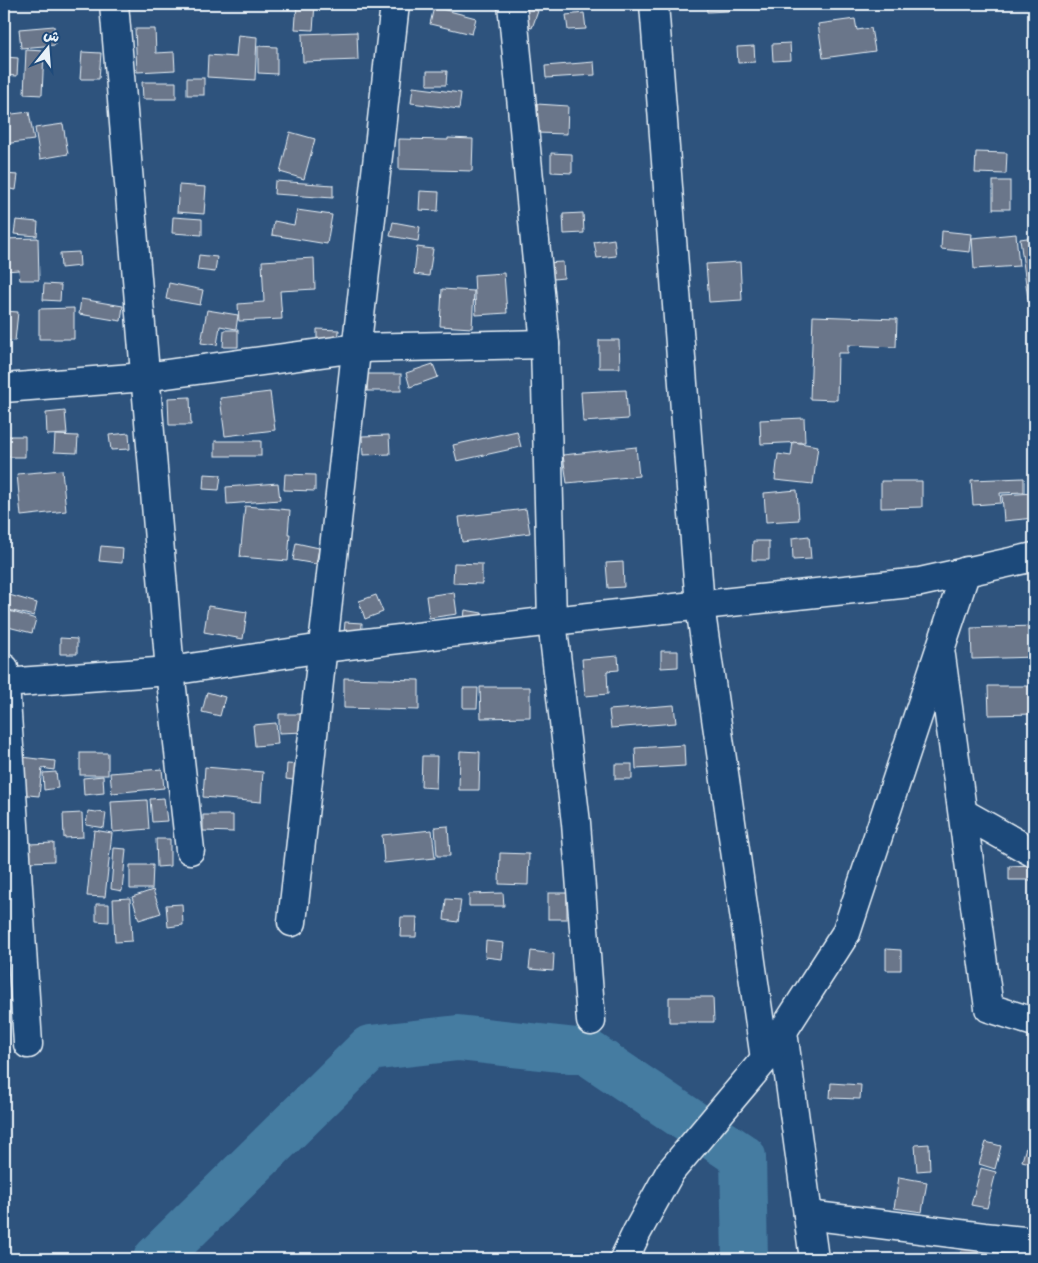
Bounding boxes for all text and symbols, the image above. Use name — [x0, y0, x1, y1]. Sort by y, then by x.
north arrow — [22, 22, 72, 72]
text: ش — [42, 25, 62, 46]

